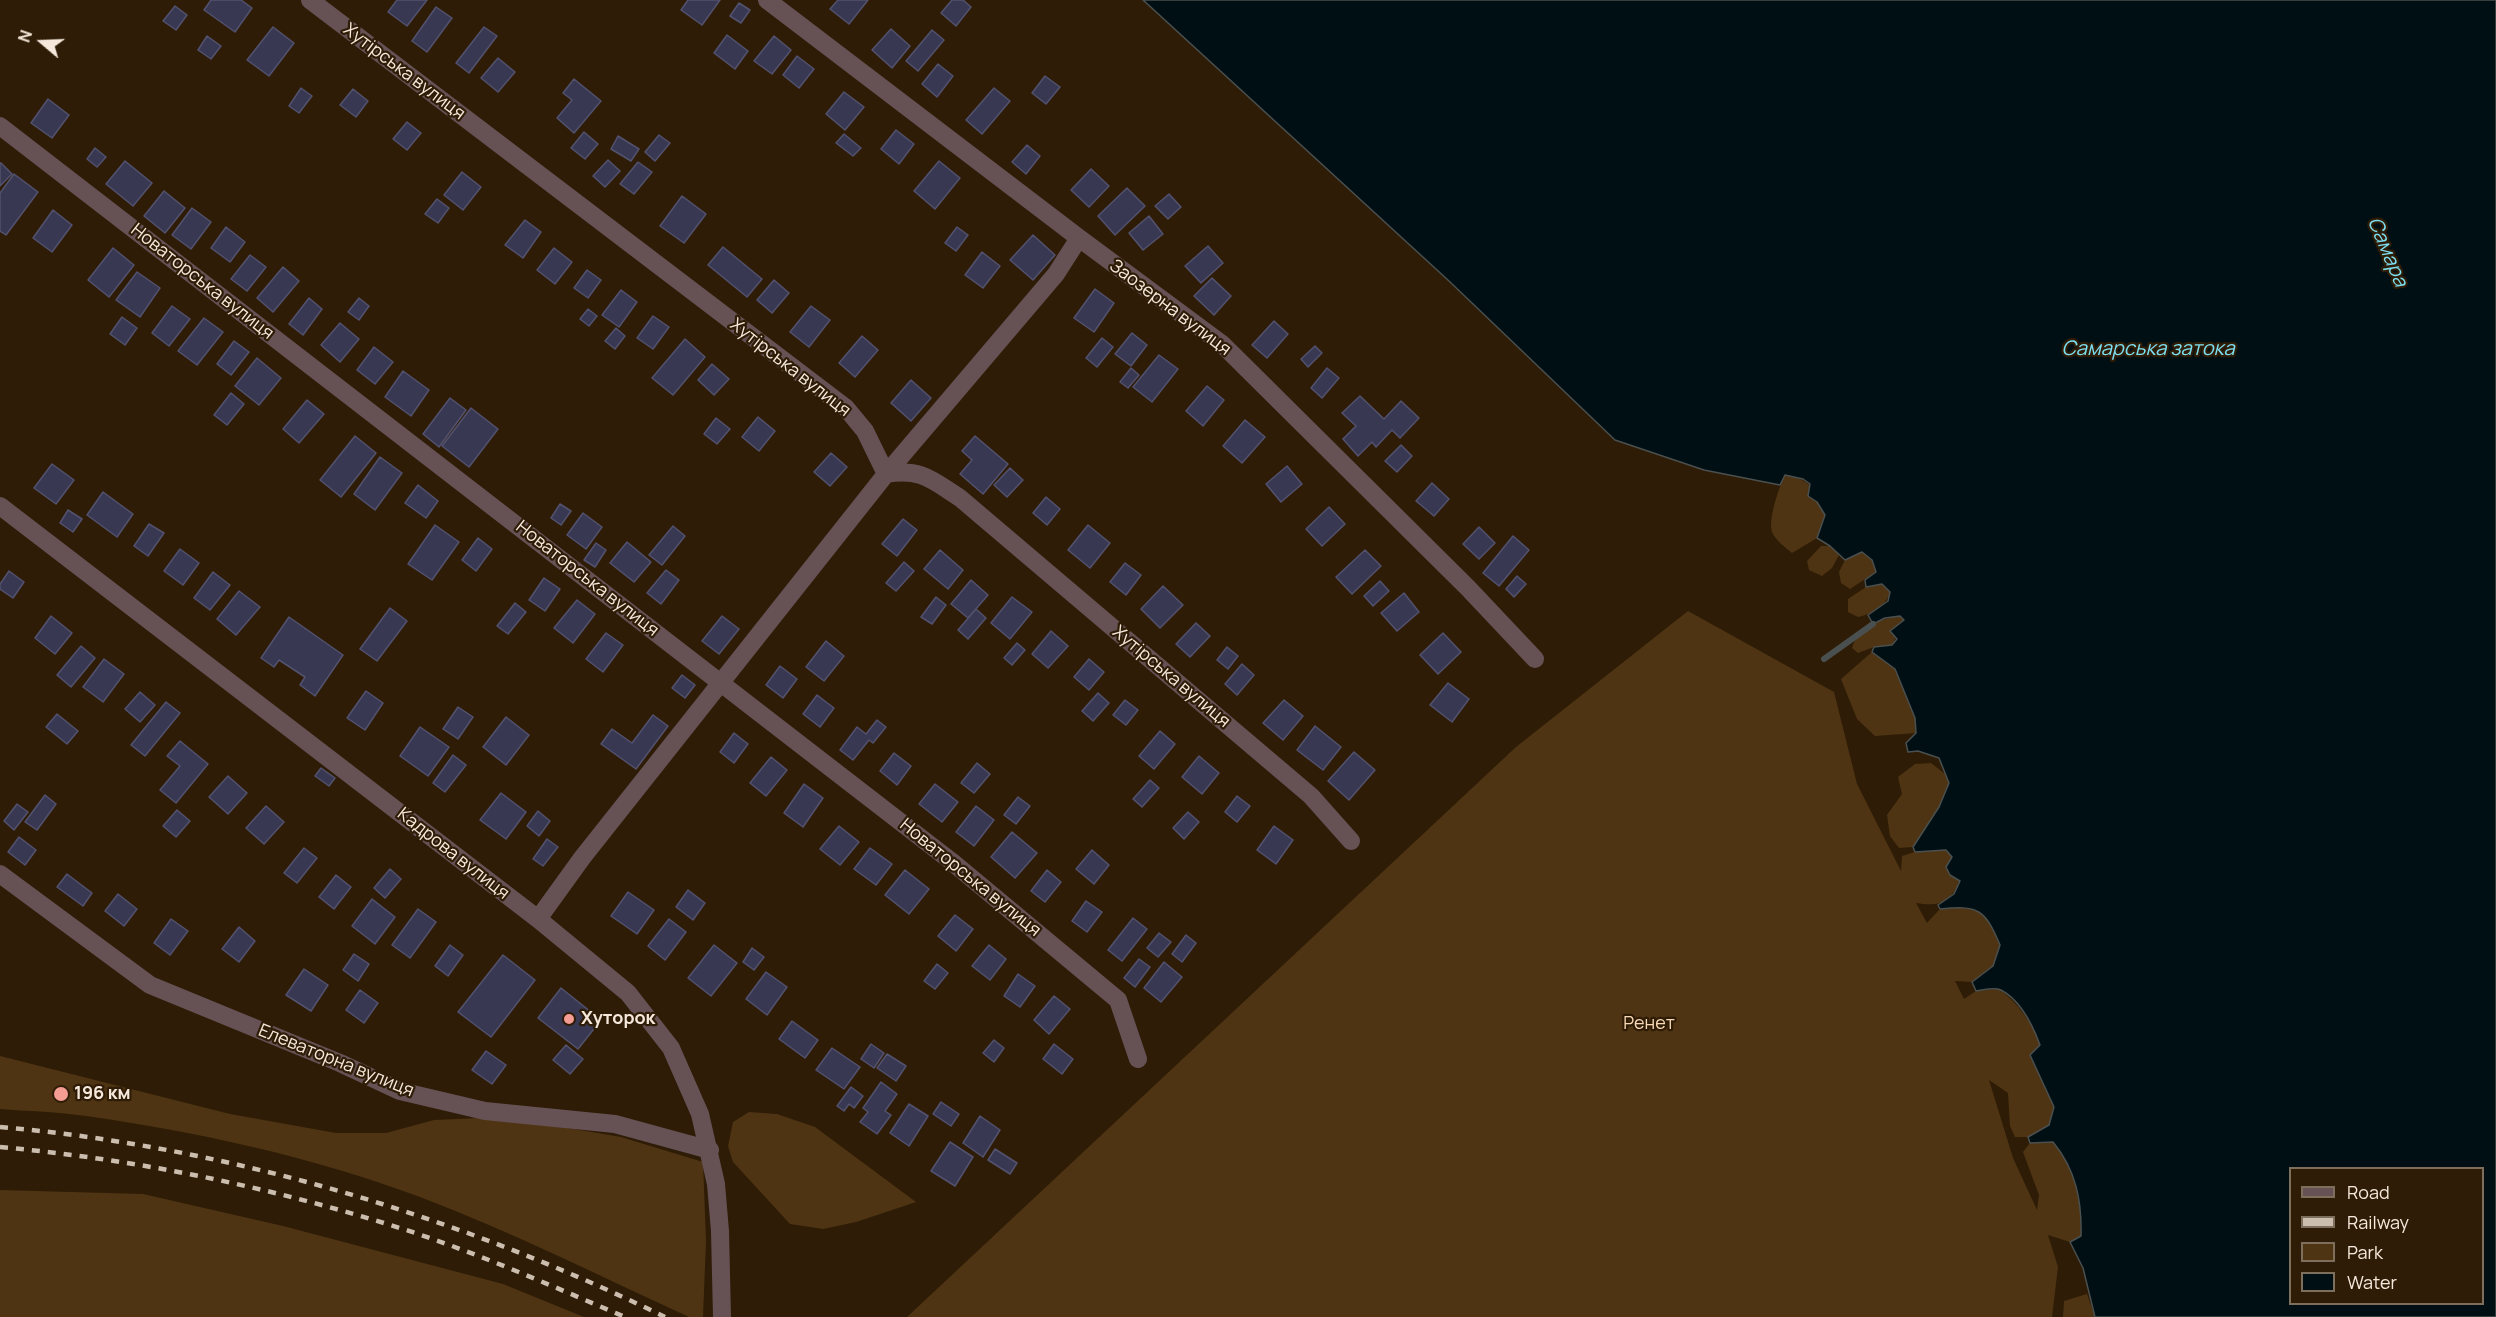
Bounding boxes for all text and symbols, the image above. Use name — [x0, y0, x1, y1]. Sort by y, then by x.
north arrow — [12, 12, 72, 72]
street label: Хутірська вулиця — [339, 19, 469, 125]
text: N — [13, 27, 37, 45]
water label: Самара — [2362, 214, 2412, 290]
street label: Новаторська вулиця — [126, 219, 278, 345]
street label: Заозерна вулиця — [1105, 255, 1235, 361]
street label: Хутірська вулиця — [725, 314, 855, 422]
water label: Самарська затока — [2061, 337, 2235, 361]
street label: Новаторська вулиця — [511, 516, 663, 642]
street label: Хутірська вулиця — [1108, 622, 1234, 732]
street label: Кадрова вулиця — [393, 803, 513, 905]
street label: Новаторська вулиця — [895, 814, 1045, 942]
place label: Хуторок — [581, 1008, 655, 1030]
marker: Хуторок — [562, 1012, 576, 1026]
park label: Ренет — [1623, 1013, 1675, 1035]
street label: Елеваторна вулиця — [255, 1020, 417, 1102]
place label: 196 км — [74, 1083, 131, 1105]
marker: 196 км — [52, 1085, 70, 1103]
legend — [2289, 1167, 2484, 1305]
text: Road — [2347, 1180, 2390, 1204]
text: Railway — [2347, 1210, 2409, 1234]
text: Park — [2347, 1240, 2383, 1264]
text: Water — [2347, 1270, 2397, 1294]

